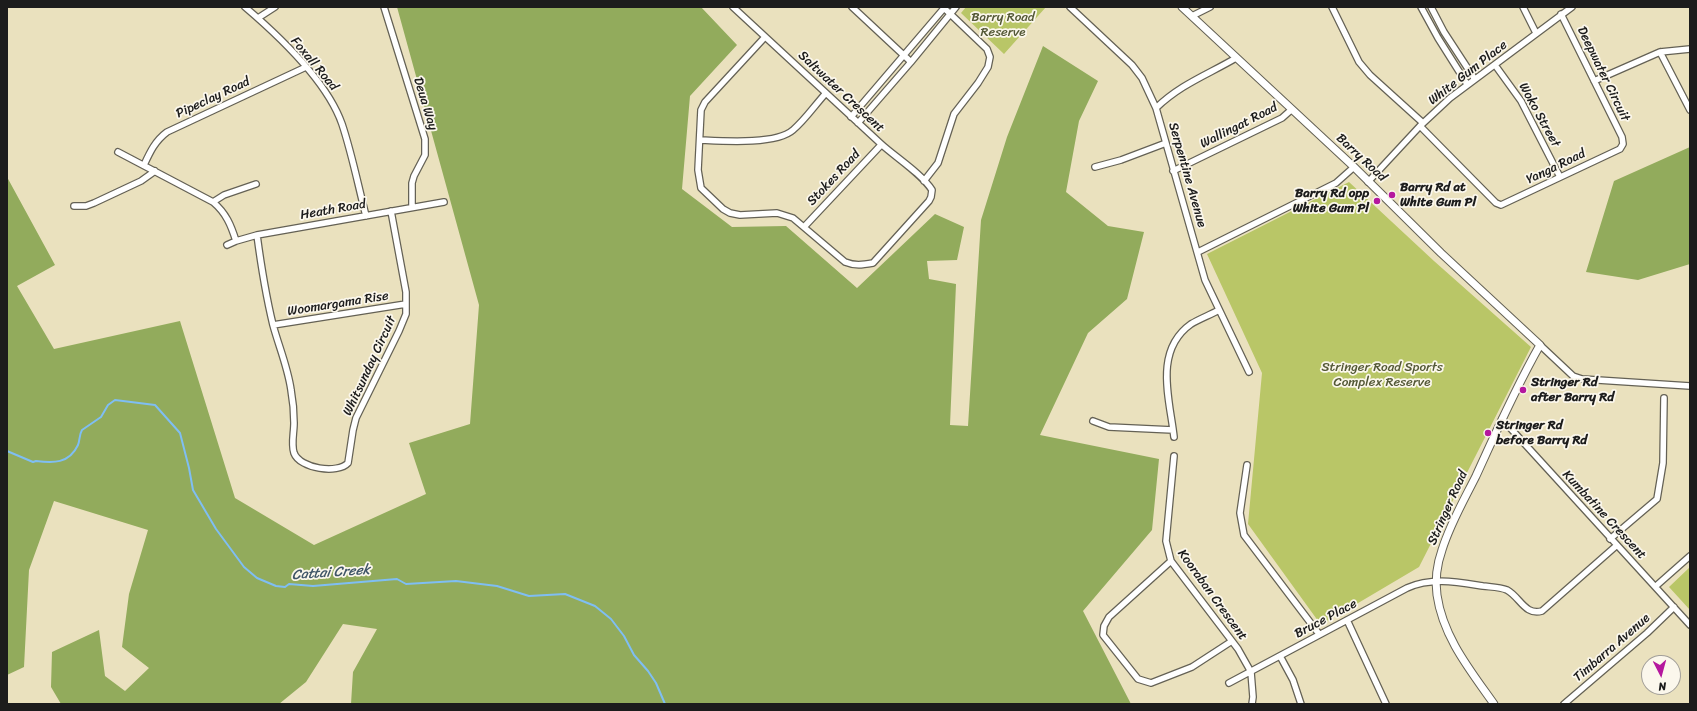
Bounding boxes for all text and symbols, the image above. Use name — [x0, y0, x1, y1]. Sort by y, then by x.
park label: Barry Road Reserve — [971, 10, 1035, 41]
street label: Deepwater Circuit — [1573, 24, 1633, 124]
street label: Foxall Road — [287, 34, 341, 94]
street label: White Gum Place — [1425, 37, 1511, 109]
street label: Saltwater Crescent — [795, 48, 887, 136]
street label: Pipeclay Road — [174, 74, 252, 122]
street label: Deua Way — [410, 76, 440, 132]
street label: Woko Street — [1515, 80, 1563, 150]
street label: Wallingat Road — [1198, 100, 1280, 152]
street label: Serpentine Avenue — [1165, 121, 1209, 229]
street label: Barry Road — [1333, 131, 1389, 185]
street label: Yanga Road — [1524, 146, 1588, 188]
street label: Stokes Road — [804, 147, 864, 209]
place label: Barry Rd at White Gum Pl — [1400, 180, 1476, 211]
place label: Barry Rd opp White Gum Pl — [1293, 186, 1369, 217]
marker: Barry Rd at White Gum Pl — [1387, 190, 1397, 200]
marker: Barry Rd opp White Gum Pl — [1372, 196, 1382, 206]
street label: Heath Road — [299, 197, 367, 223]
street label: Woomargama Rise — [286, 288, 390, 320]
street label: Whitsunday Circuit — [340, 314, 400, 418]
park label: Stringer Road Sports Complex Reserve — [1321, 360, 1443, 391]
place label: Stringer Rd after Barry Rd — [1531, 375, 1614, 406]
marker: Stringer Rd after Barry Rd — [1518, 385, 1528, 395]
place label: Stringer Rd before Barry Rd — [1496, 418, 1587, 449]
marker: Stringer Rd before Barry Rd — [1483, 428, 1493, 438]
street label: Kumbatine Crescent — [1559, 467, 1649, 563]
street label: Stringer Road — [1425, 468, 1471, 548]
street label: Kooraban Crescent — [1174, 546, 1250, 644]
water label: Cattai Creek — [291, 562, 371, 584]
street label: Bruce Place — [1292, 596, 1360, 642]
street label: Timbarra Avenue — [1571, 611, 1653, 685]
north arrow — [1641, 655, 1681, 695]
text: N — [1657, 677, 1667, 696]

